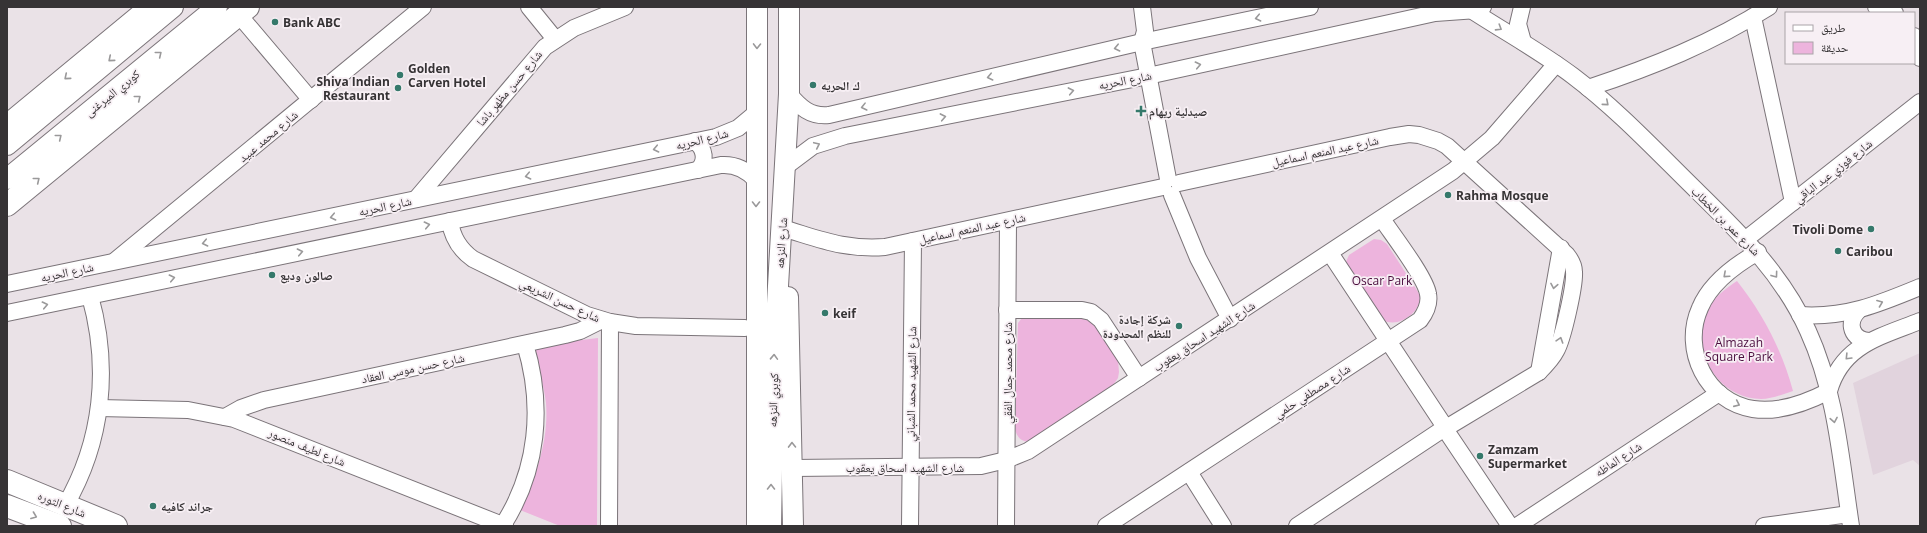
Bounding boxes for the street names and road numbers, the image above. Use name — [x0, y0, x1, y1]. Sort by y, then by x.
street label: شارع حسن مظهر باشا — [472, 46, 546, 130]
street label: كوبري الميرغنى — [81, 65, 145, 122]
street label: شارع الحريه — [1097, 67, 1153, 93]
street label: شارع محمد عبيد — [235, 106, 301, 166]
street label: شارع الحريه — [674, 124, 730, 154]
street label: شارع عبد المنعم اسماعيل — [1270, 131, 1380, 171]
street label: شارع فوزي عبد الباقي — [1790, 135, 1877, 209]
street label: شارع عمر بن الخطاب — [1688, 183, 1764, 259]
street label: شارع الحريه — [357, 192, 413, 220]
street label: شارع عبد المنعم اسماعيل — [917, 208, 1027, 248]
street label: شارع النزهه — [771, 217, 791, 269]
street label: شارع الحريه — [39, 258, 95, 286]
street label: شارع حسن الشريعي — [516, 274, 603, 328]
street label: شارع الشهيد اسحاق يعقوب — [1150, 297, 1258, 375]
street label: شارع محمد جمال الفقي — [999, 322, 1018, 424]
street label: شارع الشهيد محمد الشباني — [901, 326, 923, 442]
street label: شارع حسن موسى العقاد — [360, 349, 466, 387]
street label: شارع مصطفي حلمي — [1270, 360, 1355, 424]
street label: كوبري النزهه — [764, 372, 784, 428]
street label: شارع لطيف منصور — [265, 423, 348, 470]
street label: شارع الماظه — [1591, 437, 1645, 480]
street label: شارع الشهيد اسحاق يعقوب — [846, 459, 964, 476]
street label: شارع الثوره — [35, 487, 89, 521]

